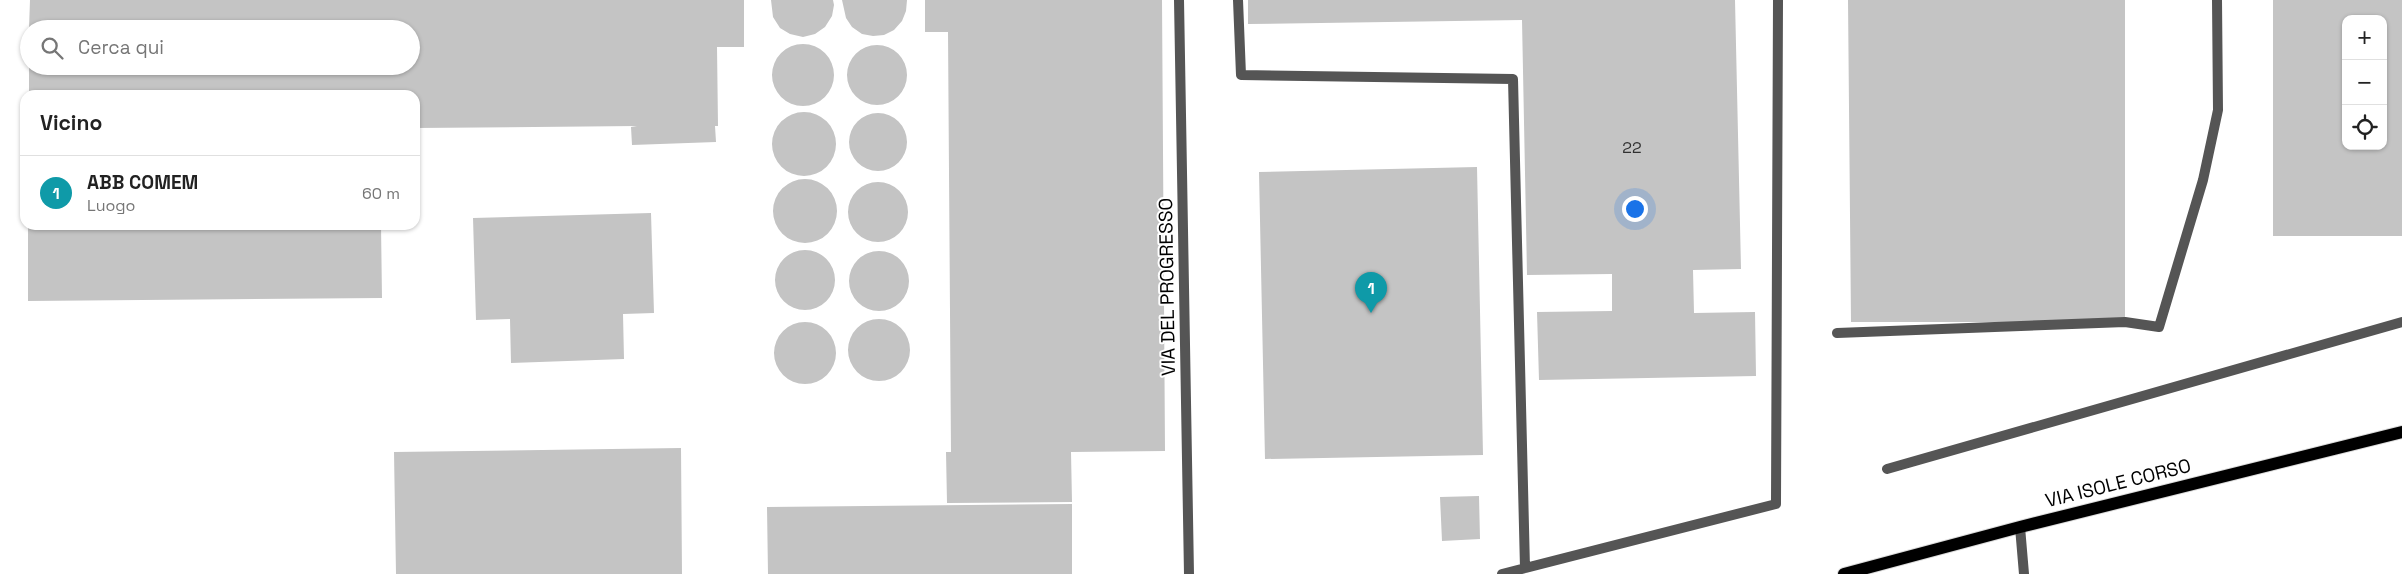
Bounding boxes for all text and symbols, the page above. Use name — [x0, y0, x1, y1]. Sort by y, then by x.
map controls — [2342, 15, 2387, 150]
button: + — [2342, 15, 2387, 60]
search box — [20, 20, 420, 75]
icon: search — [38, 34, 66, 62]
text: Cerca qui — [78, 35, 164, 60]
button: − — [2342, 60, 2387, 105]
button: locate — [2342, 105, 2387, 150]
text: Vicino — [40, 109, 102, 136]
house number: 22 — [1622, 137, 1642, 158]
text: ABB COMEM — [87, 170, 198, 195]
text: 1 — [52, 183, 60, 204]
text: 60 m — [362, 183, 400, 204]
text: Luogo — [87, 195, 136, 216]
your location — [1622, 196, 1648, 222]
street label: VIA DEL PROGRESSO — [1153, 198, 1181, 376]
pin: 1 — [1355, 272, 1387, 313]
street label: VIA ISOLE CORSO — [2043, 453, 2193, 513]

